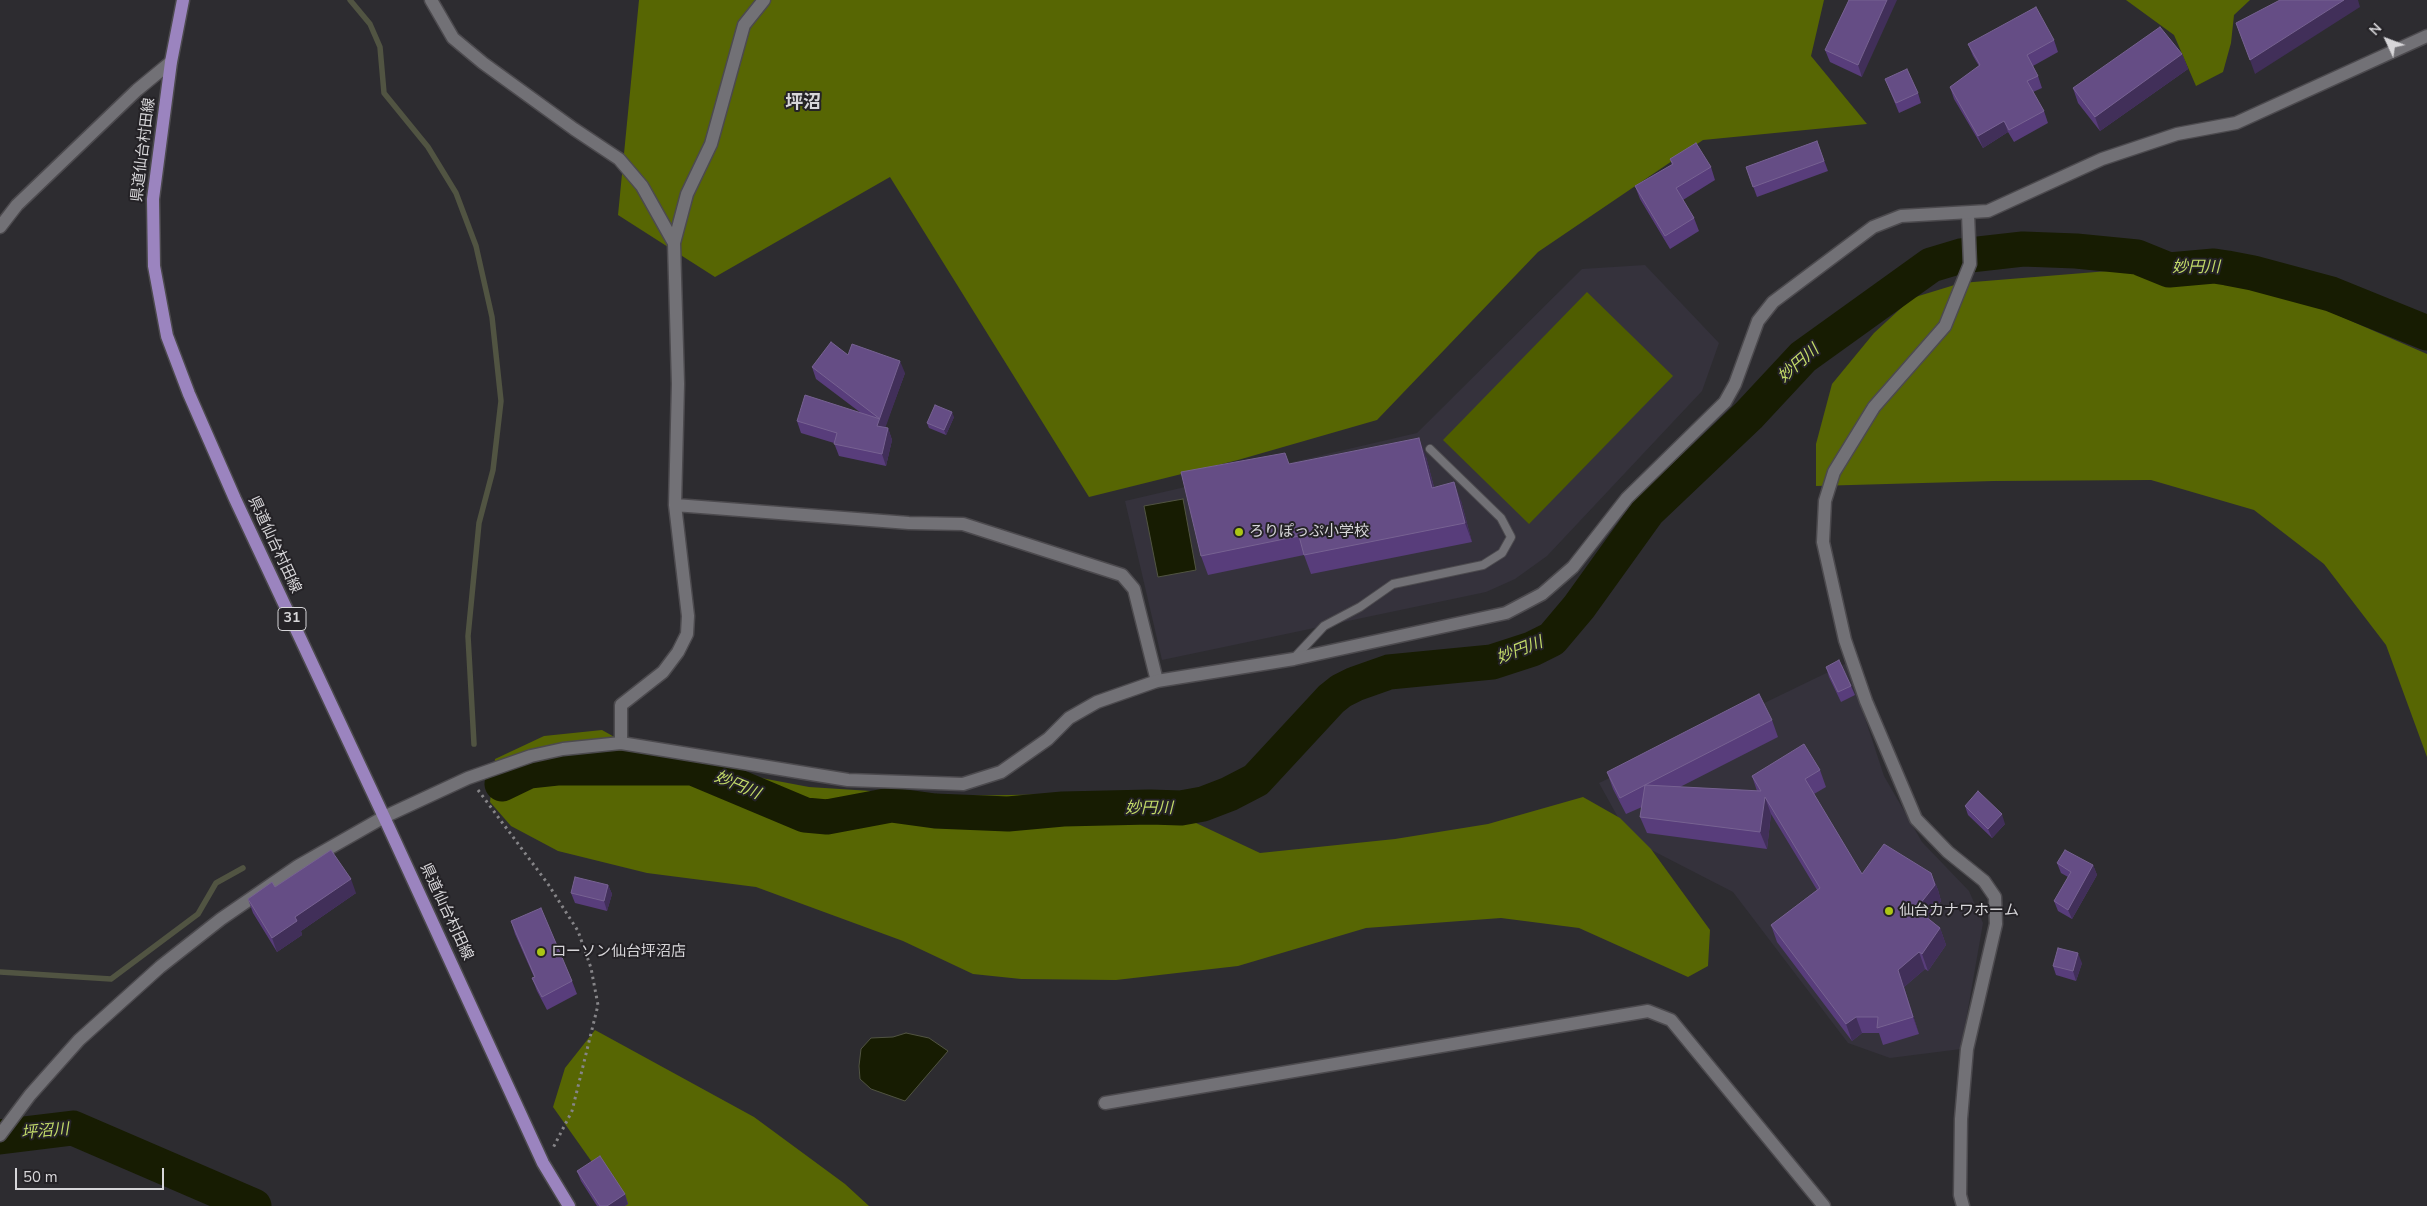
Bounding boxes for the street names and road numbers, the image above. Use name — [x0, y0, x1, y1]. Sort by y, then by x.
street label: 県道仙台村田線 — [129, 97, 159, 203]
street label: 県道仙台村田線 — [244, 494, 304, 596]
road number: 31 — [278, 608, 306, 630]
street label: 県道仙台村田線 — [416, 861, 476, 963]

